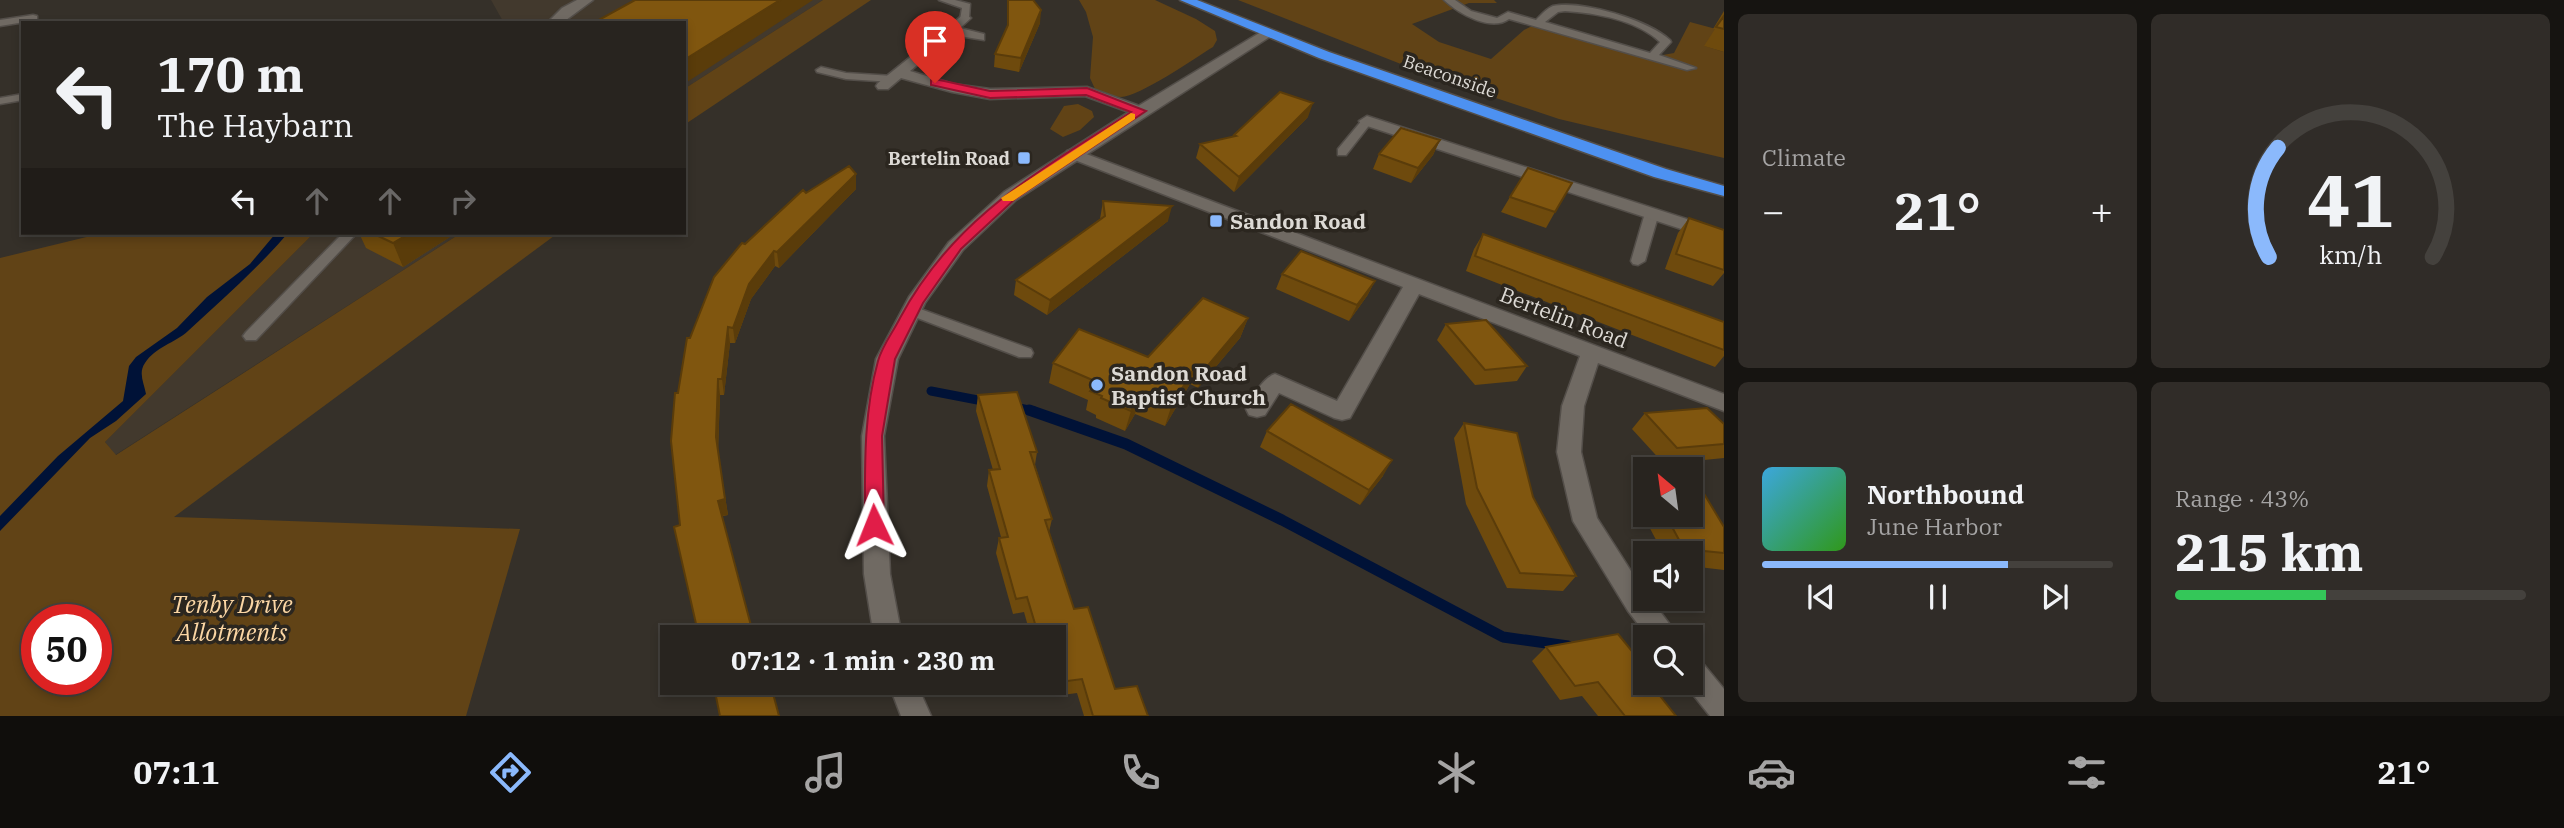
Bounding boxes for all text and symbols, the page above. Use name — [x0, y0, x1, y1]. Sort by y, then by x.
pin — [905, 11, 965, 83]
icon: arrive — [916, 22, 954, 60]
text: 170 m — [157, 42, 304, 105]
icon: left — [42, 49, 133, 140]
street label: Beaconside — [1400, 49, 1500, 103]
text: The Haybarn — [157, 104, 353, 146]
text: Climate — [1762, 142, 1846, 172]
place label: Bertelin Road — [888, 147, 1010, 170]
marker: Bertelin Road — [1016, 150, 1032, 166]
text: 41 — [2307, 152, 2394, 247]
text: 21° — [1894, 177, 1981, 244]
icon: left — [225, 182, 263, 220]
icon: ahead — [298, 182, 336, 220]
icon: ahead — [371, 182, 409, 220]
icon: right — [444, 182, 482, 220]
text: − — [1762, 186, 1785, 235]
text: + — [2090, 186, 2113, 235]
place label: Sandon Road — [1230, 207, 1366, 235]
marker: Sandon Road — [1208, 213, 1224, 229]
text: km/h — [2319, 238, 2382, 271]
street label: Bertelin Road — [1496, 280, 1632, 354]
place label: Sandon Road Baptist Church — [1111, 359, 1266, 411]
marker: Sandon Road Baptist Church — [1089, 377, 1105, 393]
north arrow — [1633, 457, 1703, 527]
map controls — [1633, 457, 1703, 695]
text: Northbound — [1867, 477, 2024, 511]
text: Range · 43% — [2175, 483, 2309, 513]
position arrow — [837, 488, 911, 562]
text: June Harbor — [1867, 511, 2002, 541]
text: 215 km — [2175, 518, 2364, 585]
button: sound — [1633, 541, 1703, 611]
icon: previous — [1802, 578, 1840, 616]
icon: pause — [1919, 578, 1957, 616]
icon: next — [2036, 578, 2074, 616]
park label: Tenby Drive Allotments — [171, 588, 293, 648]
speed limit sign: 50 — [21, 604, 112, 695]
button: search — [1633, 625, 1703, 695]
text: 07:12 · 1 min · 230 m — [731, 643, 995, 677]
icon: directions — [486, 748, 535, 797]
icon: music — [801, 748, 850, 797]
icon: phone — [1116, 748, 1165, 797]
icon: climate — [1432, 748, 1481, 797]
icon: car — [1747, 748, 1796, 797]
icon: filters — [2062, 748, 2111, 797]
text: 07:11 — [133, 751, 220, 793]
text: 21° — [2377, 751, 2431, 793]

